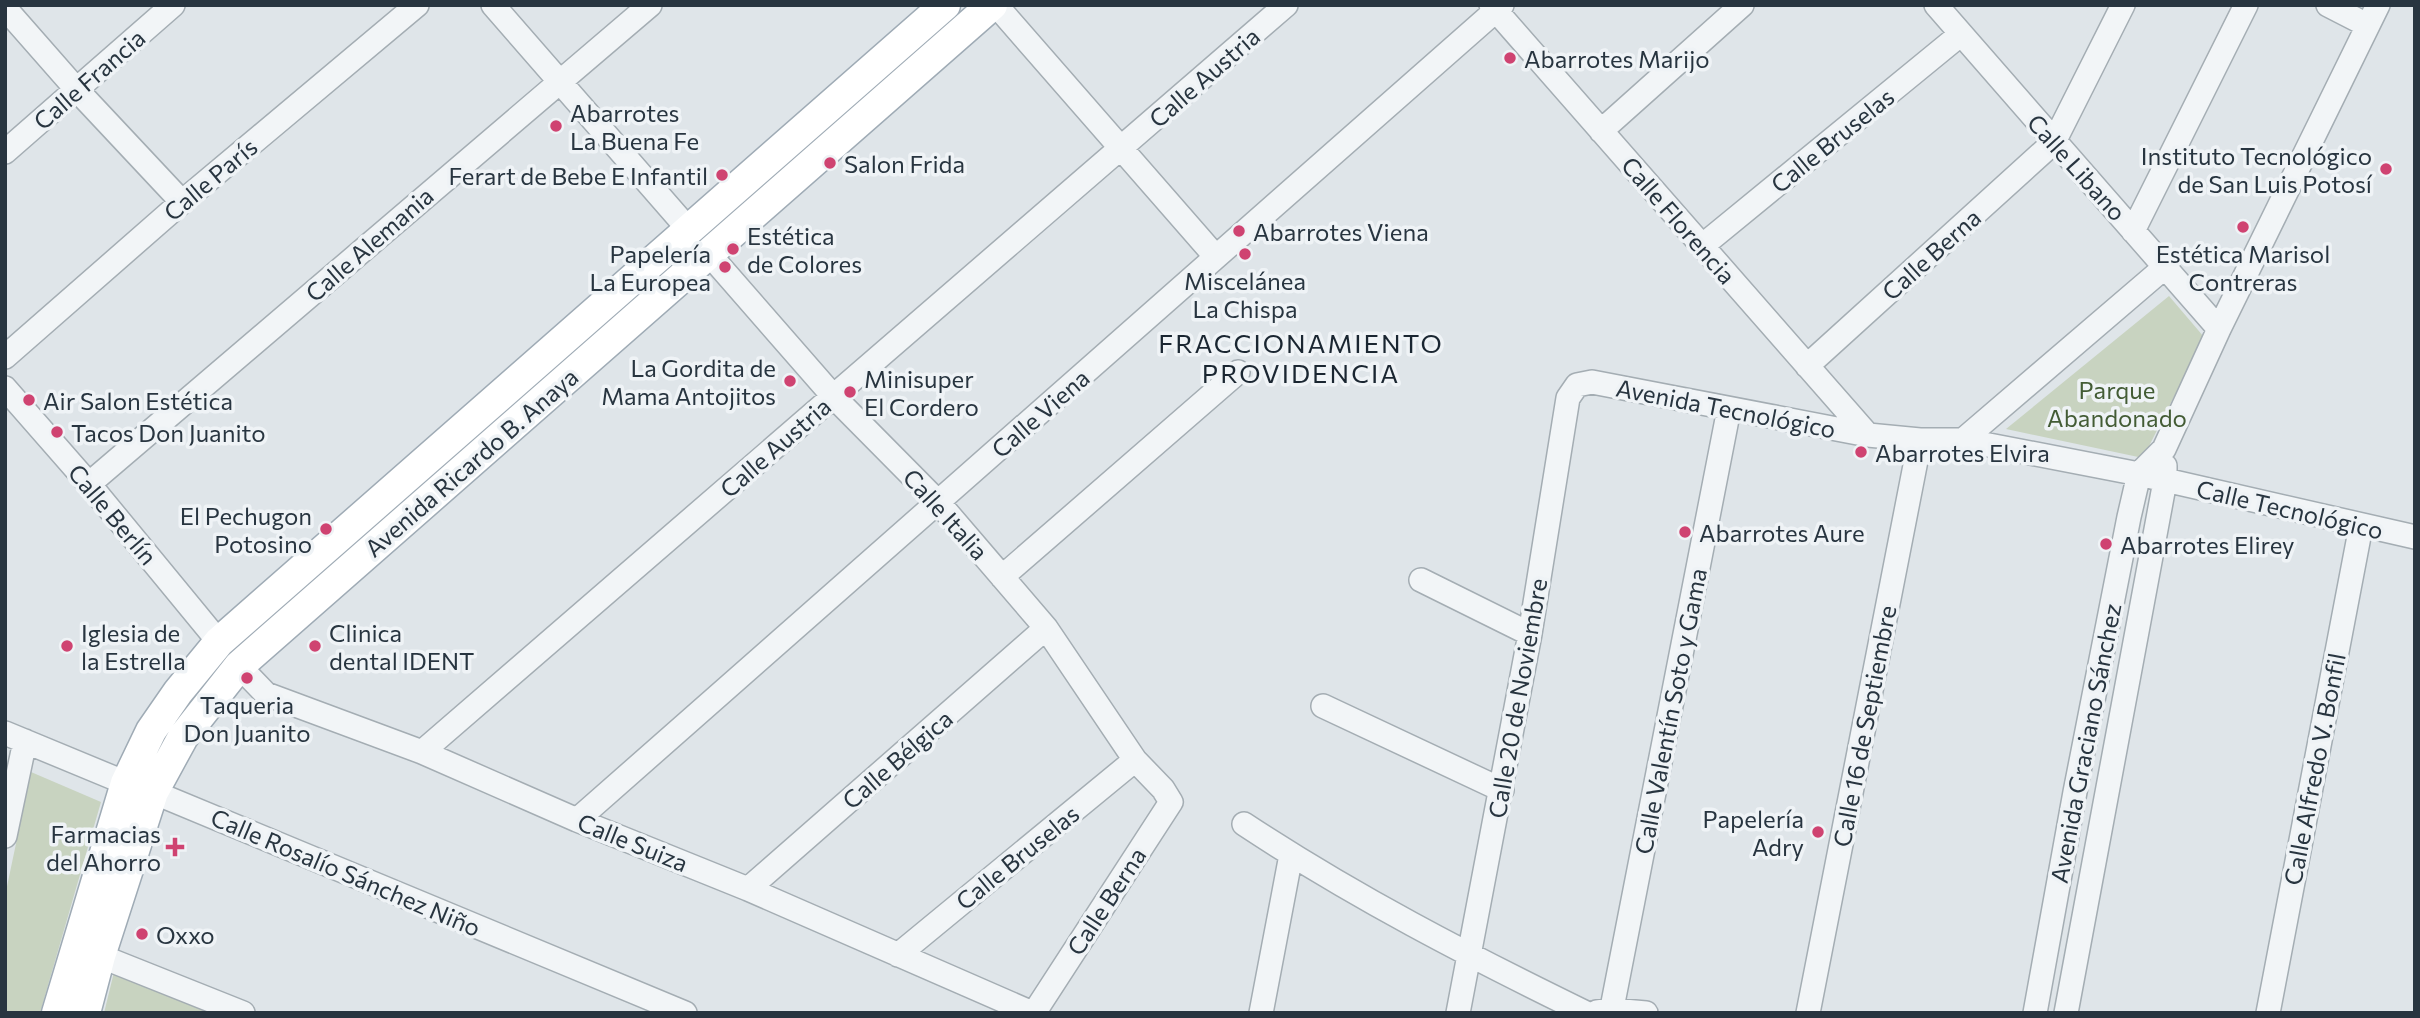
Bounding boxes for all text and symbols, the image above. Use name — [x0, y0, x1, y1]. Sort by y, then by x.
street label: Calle Austria — [1143, 21, 1265, 133]
street label: Calle Francia — [27, 23, 151, 135]
place label: Abarrotes Marijo — [1524, 44, 1710, 73]
marker: Abarrotes Marijo — [1502, 50, 1518, 66]
street label: Calle Bruselas — [1765, 82, 1899, 198]
place label: Abarrotes La Buena Fe — [570, 98, 699, 155]
street label: Calle Libano — [2022, 108, 2132, 226]
marker: Abarrotes La Buena Fe — [548, 118, 564, 134]
street label: Calle París — [157, 132, 263, 226]
place label: Instituto Tecnológico de San Luis Potosí — [2141, 141, 2373, 198]
place label: Salon Frida — [844, 149, 965, 178]
street label: Calle Florencia — [1616, 151, 1742, 289]
marker: Salon Frida — [822, 155, 838, 171]
place label: Ferart de Bebe E Infantil — [449, 161, 708, 190]
marker: Instituto Tecnológico de San Luis Potosí — [2378, 161, 2394, 177]
marker: Ferart de Bebe E Infantil — [714, 167, 730, 183]
street label: Calle Alemania — [299, 181, 439, 307]
street label: Calle Berna — [1876, 202, 1986, 306]
place label: Abarrotes Viena — [1253, 217, 1429, 246]
marker: Estética Marisol Contreras — [2235, 219, 2251, 235]
place label: Estética de Colores — [747, 221, 862, 278]
marker: Abarrotes Viena — [1231, 223, 1247, 239]
place label: Papelería La Europea — [590, 239, 711, 296]
place label: Estética Marisol Contreras — [2156, 239, 2330, 296]
marker: Estética de Colores — [725, 241, 741, 257]
marker: Miscelánea La Chispa — [1237, 246, 1253, 262]
marker: Papelería La Europea — [717, 259, 733, 275]
place label: Miscelánea La Chispa — [1184, 266, 1306, 323]
district label: FRACCIONAMIENTO PROVIDENCIA — [1158, 327, 1444, 388]
place label: La Gordita de Mama Antojitos — [601, 353, 776, 410]
street label: Avenida Ricardo B. Anaya — [359, 362, 583, 562]
street label: Calle Viena — [985, 363, 1095, 463]
place label: Minisuper El Cordero — [864, 364, 979, 421]
street label: Avenida Tecnológico — [1614, 372, 1838, 444]
marker: La Gordita de Mama Antojitos — [782, 373, 798, 389]
park label: Parque Abandonado — [2047, 375, 2187, 432]
marker: Minisuper El Cordero — [842, 384, 858, 400]
place label: Air Salon Estética — [43, 386, 233, 415]
street label: Calle Austria — [714, 391, 836, 503]
marker: Air Salon Estética — [21, 392, 37, 408]
place label: Tacos Don Juanito — [71, 418, 266, 447]
marker: Tacos Don Juanito — [49, 424, 65, 440]
place label: Abarrotes Elvira — [1875, 438, 2050, 467]
marker: Abarrotes Elvira — [1853, 444, 1869, 460]
street label: Calle Berlín — [63, 458, 163, 570]
street label: Calle Italia — [898, 463, 994, 565]
street label: Calle Tecnológico — [2194, 473, 2386, 545]
place label: El Pechugon Potosino — [180, 501, 312, 558]
place label: Abarrotes Aure — [1699, 518, 1865, 547]
marker: El Pechugon Potosino — [318, 521, 334, 537]
marker: Abarrotes Aure — [1677, 524, 1693, 540]
place label: Abarrotes Elirey — [2120, 530, 2295, 559]
marker: Abarrotes Elirey — [2098, 536, 2114, 552]
street label: Calle Valentín Soto y Gama — [1628, 566, 1712, 856]
street label: Calle 20 de Noviembre — [1482, 576, 1552, 820]
street label: Avenida Graciano Sánchez — [2044, 601, 2126, 885]
street label: Calle 16 de Septiembre — [1826, 603, 1902, 849]
place label: Iglesia de la Estrella — [81, 618, 186, 675]
place label: Clinica dental IDENT — [329, 618, 474, 675]
marker: Iglesia de la Estrella — [59, 638, 75, 654]
marker: Clinica dental IDENT — [307, 638, 323, 654]
street label: Calle Alfredo V. Bonfil — [2277, 650, 2351, 888]
marker: Taqueria Don Juanito — [239, 670, 255, 686]
place label: Taqueria Don Juanito — [183, 690, 311, 747]
street label: Calle Bélgica — [836, 703, 958, 815]
street label: Calle Bruselas — [950, 799, 1084, 915]
street label: Calle Rosalío Sánchez Niño — [207, 802, 485, 942]
place label: Papelería Adry — [1702, 804, 1804, 861]
street label: Calle Suiza — [574, 807, 692, 877]
place label: Farmacias del Ahorro — [46, 819, 161, 876]
marker: Papelería Adry — [1810, 824, 1826, 840]
marker: Farmacias del Ahorro — [167, 839, 183, 855]
street label: Calle Berna — [1060, 842, 1152, 960]
place label: Oxxo — [156, 920, 215, 949]
marker: Oxxo — [134, 926, 150, 942]

